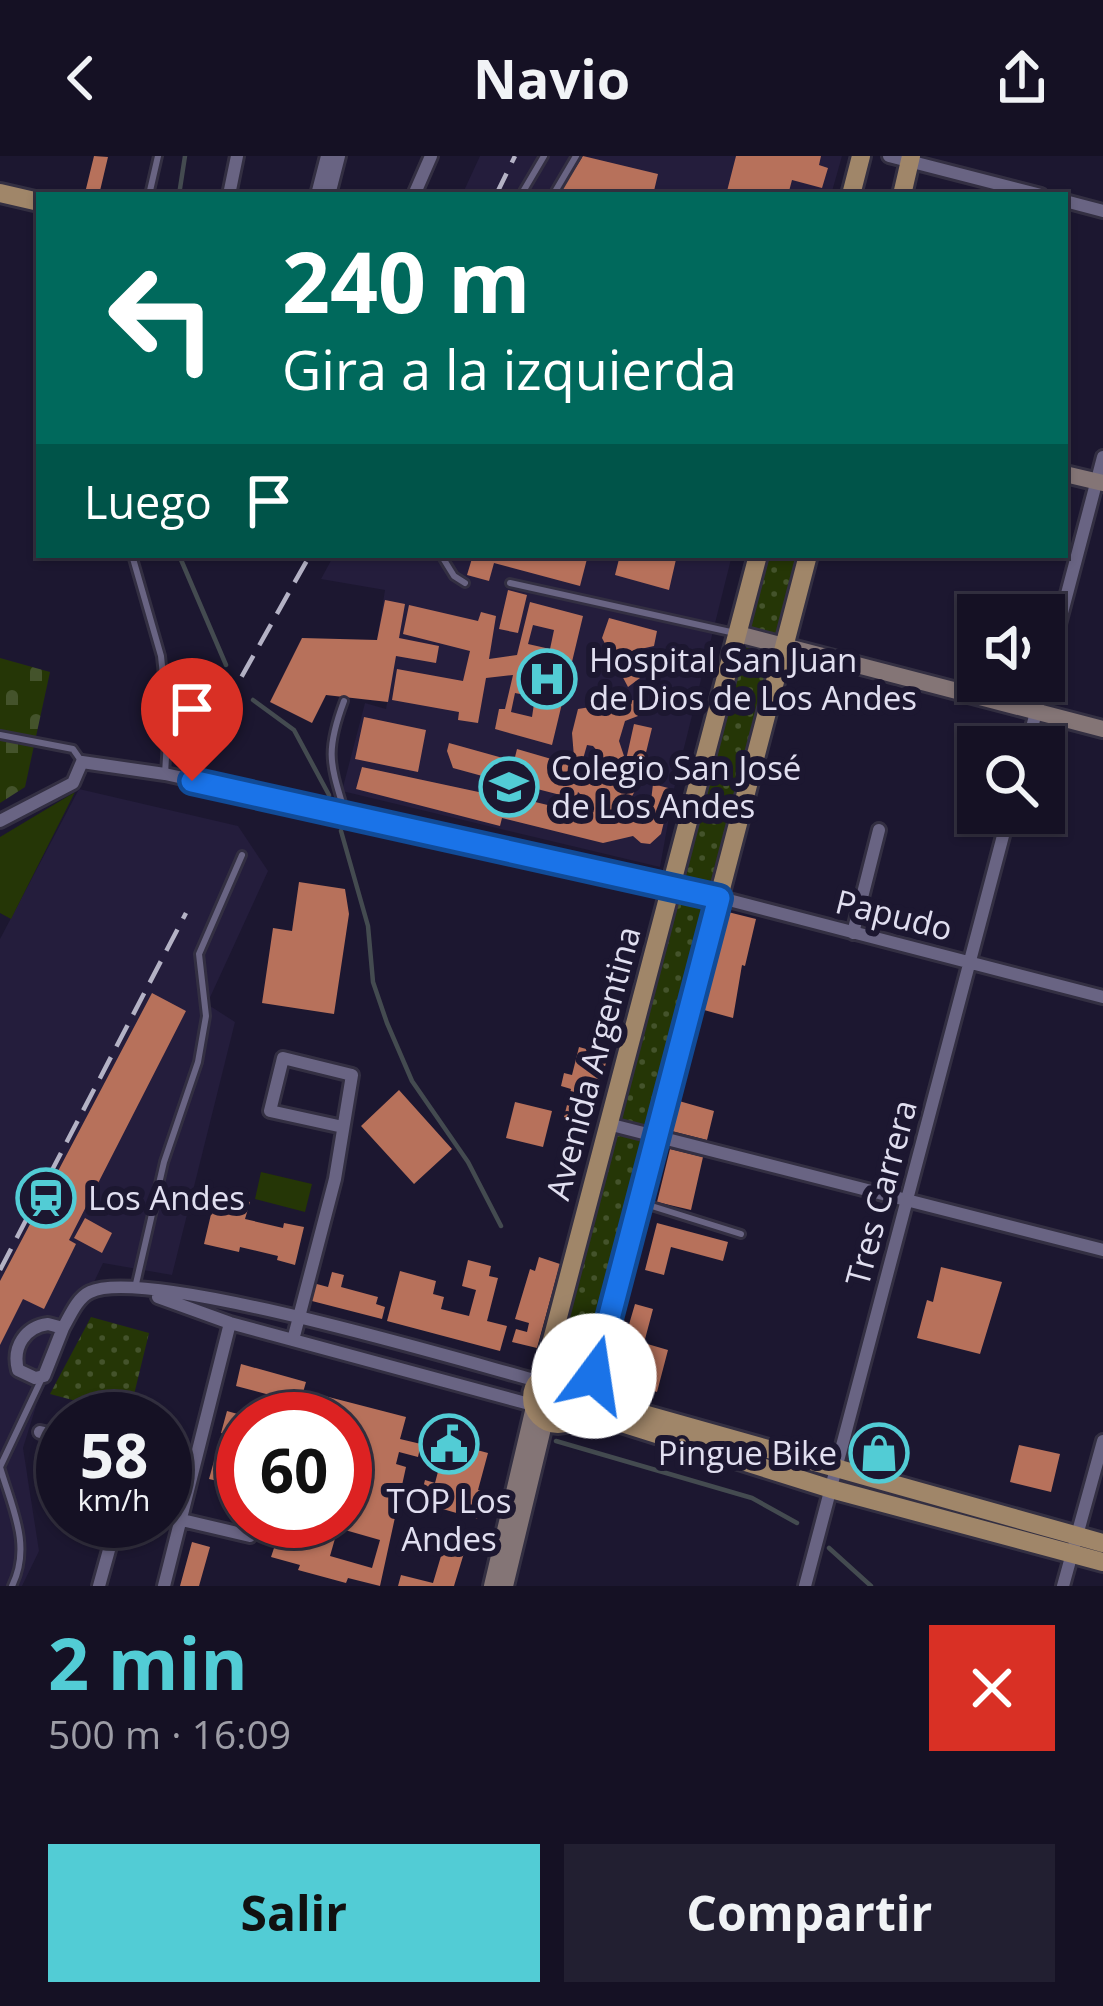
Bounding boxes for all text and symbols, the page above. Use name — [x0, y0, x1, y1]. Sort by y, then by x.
text: Navio — [473, 41, 630, 115]
icon: back — [48, 45, 114, 111]
icon: share — [989, 45, 1055, 111]
text: 240 m — [282, 223, 530, 338]
icon: left — [84, 240, 240, 396]
text: Gira a la izquierda — [282, 332, 737, 406]
icon: arrive — [236, 468, 302, 534]
text: Luego — [84, 471, 212, 532]
map controls — [957, 594, 1065, 834]
button: sound — [957, 594, 1065, 702]
place label: Hospital San Juan de Dios de Los Andes — [589, 637, 917, 720]
hospital icon: Hospital San Juan de Dios de Los Andes — [516, 648, 578, 710]
pin — [141, 658, 243, 781]
icon: arrive — [159, 676, 225, 742]
button: search — [957, 726, 1065, 834]
place label: Colegio San José de Los Andes — [551, 745, 801, 828]
school or university icon: Colegio San José de Los Andes — [478, 756, 540, 818]
street label: Papudo — [831, 878, 957, 951]
street label: Avenida Argentina — [534, 921, 651, 1205]
street label: Tres Carrera — [834, 1095, 927, 1291]
station icon: Los Andes — [15, 1167, 77, 1229]
place label: Los Andes — [88, 1175, 245, 1220]
position arrow — [531, 1313, 657, 1439]
speed limit sign: 60 — [216, 1392, 372, 1548]
public building icon: TOP Los Andes — [418, 1413, 480, 1475]
text: 58 — [80, 1414, 148, 1496]
shop icon: Pingue Bike — [848, 1422, 910, 1484]
place label: Pingue Bike — [658, 1430, 837, 1475]
place label: TOP Los Andes — [386, 1478, 512, 1561]
text: km/h — [78, 1479, 150, 1520]
text: 2 min — [48, 1613, 248, 1711]
button: close — [929, 1625, 1055, 1751]
text: 500 m · 16:09 — [48, 1707, 291, 1760]
button: Salir — [48, 1844, 540, 1982]
button: Compartir — [564, 1844, 1055, 1982]

